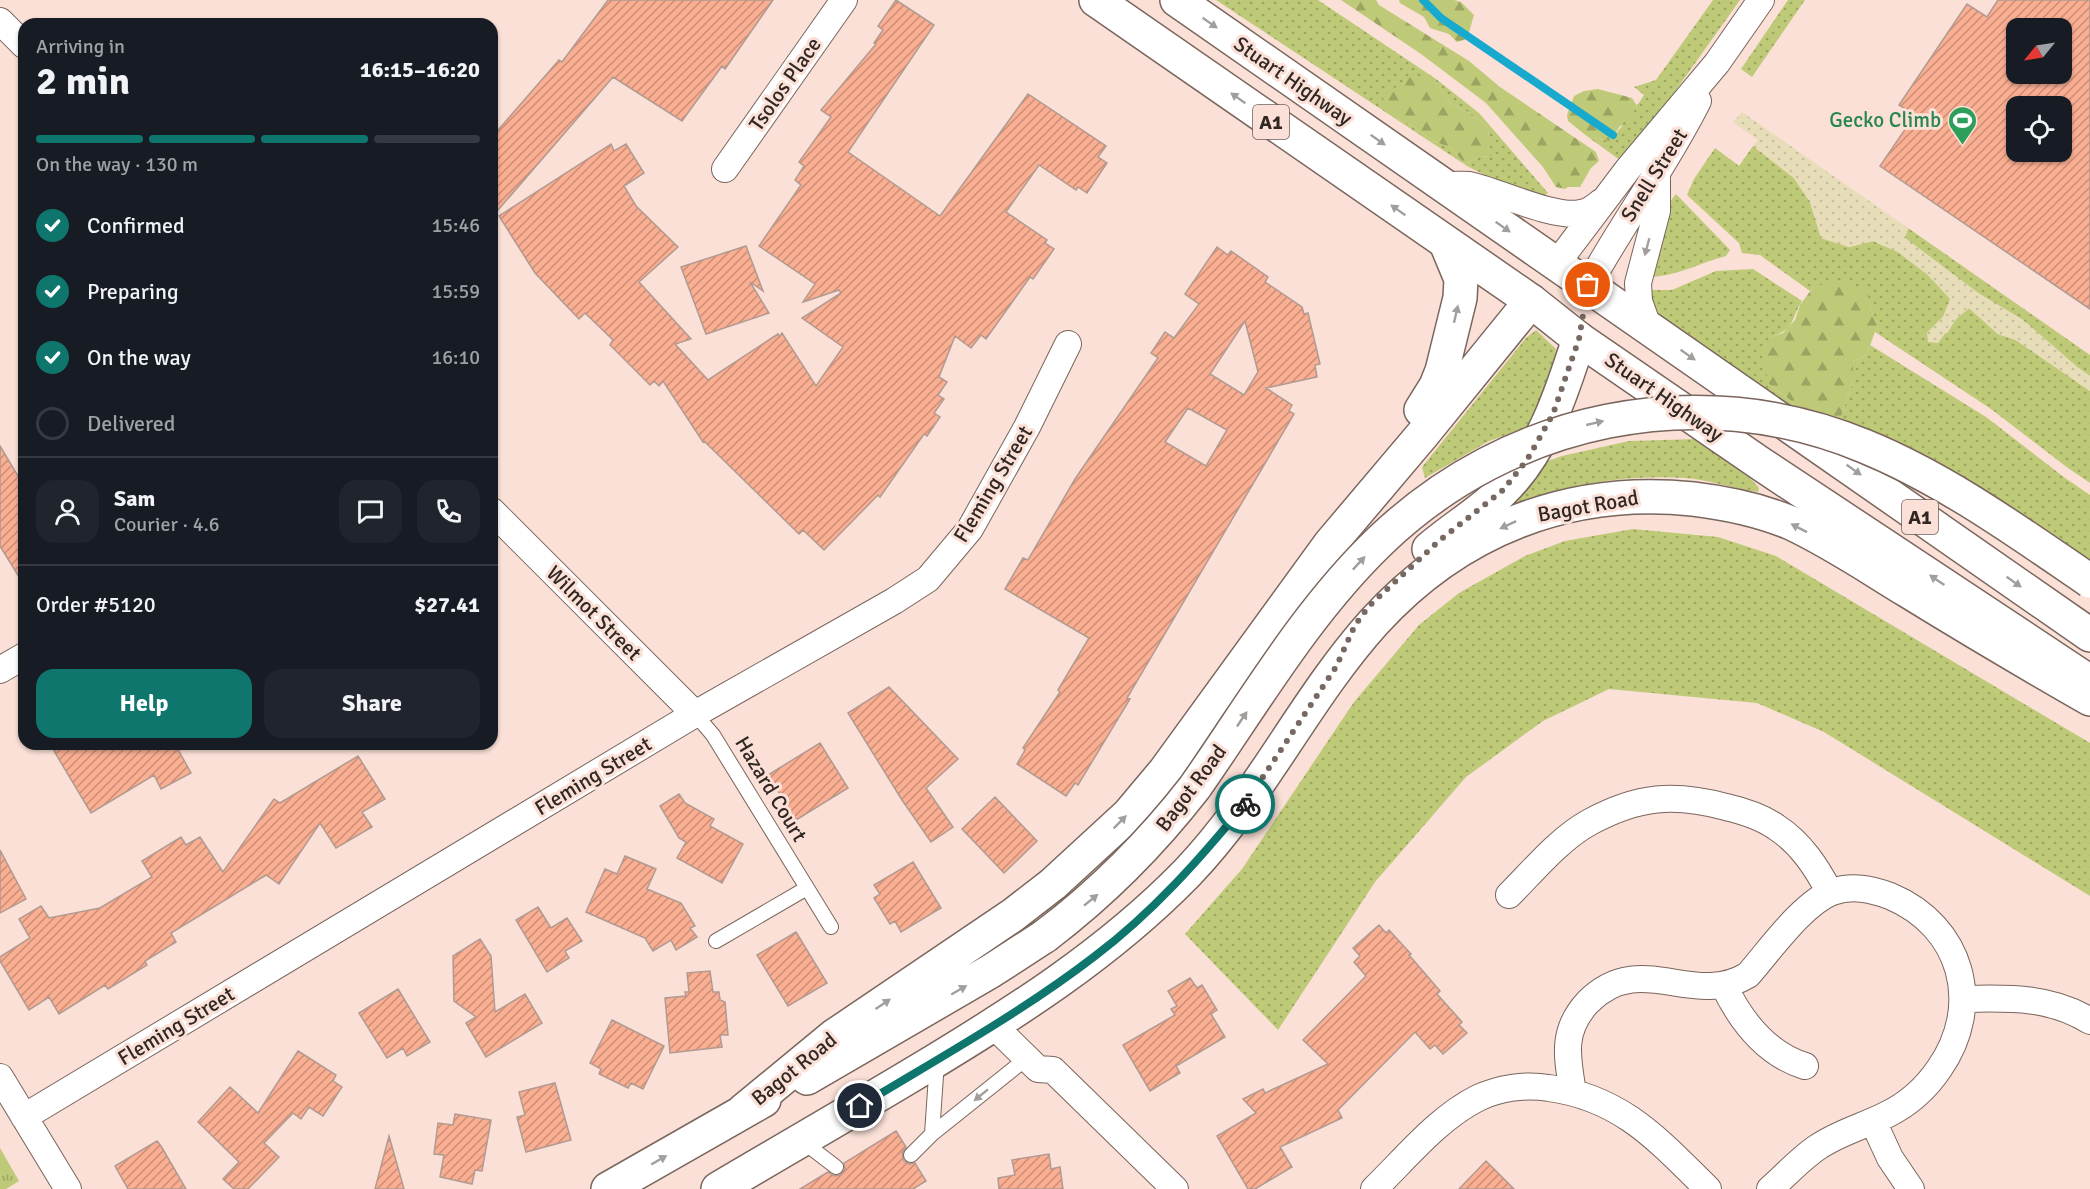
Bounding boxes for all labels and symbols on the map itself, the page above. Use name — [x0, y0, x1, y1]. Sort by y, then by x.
one-way arrow — [1202, 17, 1218, 29]
north arrow — [2006, 18, 2072, 84]
street label: Stuart Highway — [1229, 31, 1357, 131]
street label: Tsolos Place — [743, 32, 827, 136]
one-way arrow — [1230, 92, 1246, 104]
sports icon: Gecko Climb — [1946, 104, 1978, 146]
road number: A1 — [1253, 105, 1289, 139]
place label: Gecko Climb — [1829, 107, 1941, 133]
street label: Snell Street — [1615, 124, 1693, 226]
one-way arrow — [1369, 134, 1385, 146]
one-way arrow — [1390, 204, 1406, 216]
one-way arrow — [1495, 221, 1511, 232]
one-way arrow — [1642, 238, 1651, 256]
pin — [1562, 259, 1613, 310]
one-way arrow — [1452, 305, 1462, 324]
street label: Stuart Highway — [1600, 347, 1728, 447]
one-way arrow — [1680, 349, 1696, 360]
one-way arrow — [1586, 418, 1605, 427]
street label: Fleming Street — [948, 421, 1038, 547]
one-way arrow — [1845, 464, 1861, 476]
street label: Bagot Road — [1536, 484, 1640, 528]
road number: A1 — [1902, 500, 1938, 534]
one-way arrow — [1499, 521, 1516, 530]
one-way arrow — [1790, 523, 1808, 533]
one-way arrow — [1352, 555, 1366, 570]
street label: Wilmot Street — [541, 560, 647, 666]
one-way arrow — [1929, 574, 1945, 586]
one-way arrow — [2005, 576, 2021, 588]
one-way arrow — [1236, 711, 1248, 727]
street label: Fleming Street — [530, 731, 656, 821]
street label: Hazard Court — [729, 731, 813, 847]
street label: Bagot Road — [1150, 739, 1232, 837]
courier — [1215, 774, 1275, 834]
one-way arrow — [1113, 816, 1127, 830]
one-way arrow — [1083, 893, 1099, 906]
street label: Fleming Street — [113, 981, 239, 1071]
one-way arrow — [951, 985, 968, 995]
one-way arrow — [874, 998, 890, 1010]
street label: Bagot Road — [746, 1027, 842, 1111]
pin — [834, 1080, 885, 1131]
one-way arrow — [973, 1089, 989, 1102]
one-way arrow — [651, 1154, 667, 1165]

